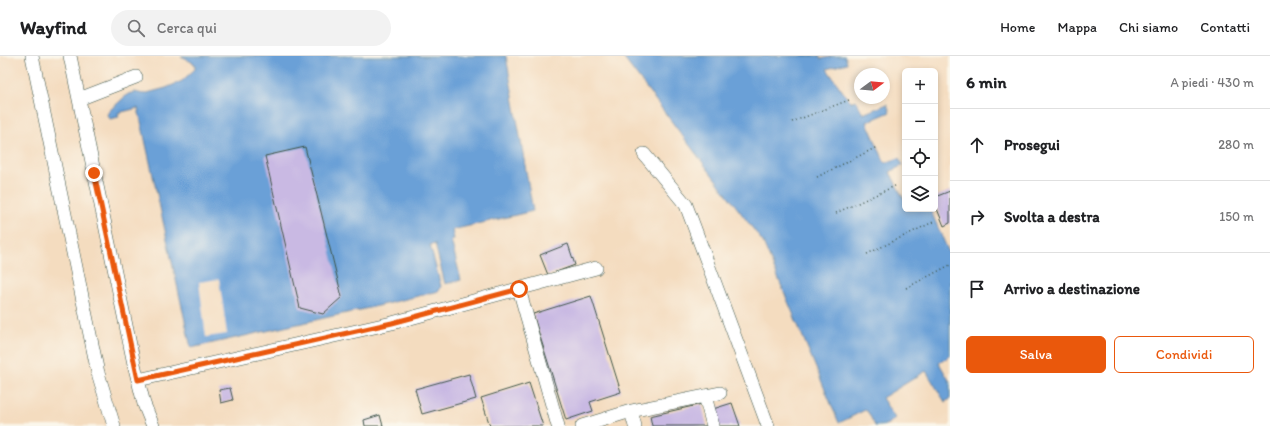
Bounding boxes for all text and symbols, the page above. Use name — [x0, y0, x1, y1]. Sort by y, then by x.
search box — [111, 10, 391, 46]
text: Wayfind — [20, 16, 87, 39]
icon: search — [125, 17, 147, 39]
text: Cerca qui — [157, 19, 217, 37]
text: Home — [1000, 19, 1035, 36]
text: Mappa — [1057, 19, 1097, 36]
text: Chi siamo — [1119, 19, 1178, 36]
text: Contatti — [1200, 19, 1250, 36]
north arrow — [854, 68, 890, 104]
map controls — [902, 68, 938, 212]
button: + — [902, 68, 938, 104]
text: 6 min — [966, 72, 1007, 92]
text: A piedi · 430 m — [1170, 75, 1254, 90]
button: − — [902, 104, 938, 140]
icon: ahead — [966, 134, 988, 156]
text: Prosegui — [1004, 136, 1060, 154]
text: 280 m — [1218, 137, 1254, 152]
button: locate — [902, 140, 938, 176]
route end — [85, 164, 103, 182]
button: layers — [902, 176, 938, 212]
icon: right — [966, 206, 988, 228]
text: Svolta a destra — [1004, 208, 1100, 226]
text: 150 m — [1219, 209, 1254, 224]
icon: arrive — [966, 278, 988, 300]
route start — [510, 280, 528, 298]
text: Arrivo a destinazione — [1004, 280, 1140, 298]
button: Salva — [966, 336, 1106, 373]
button: Condividi — [1114, 336, 1254, 373]

